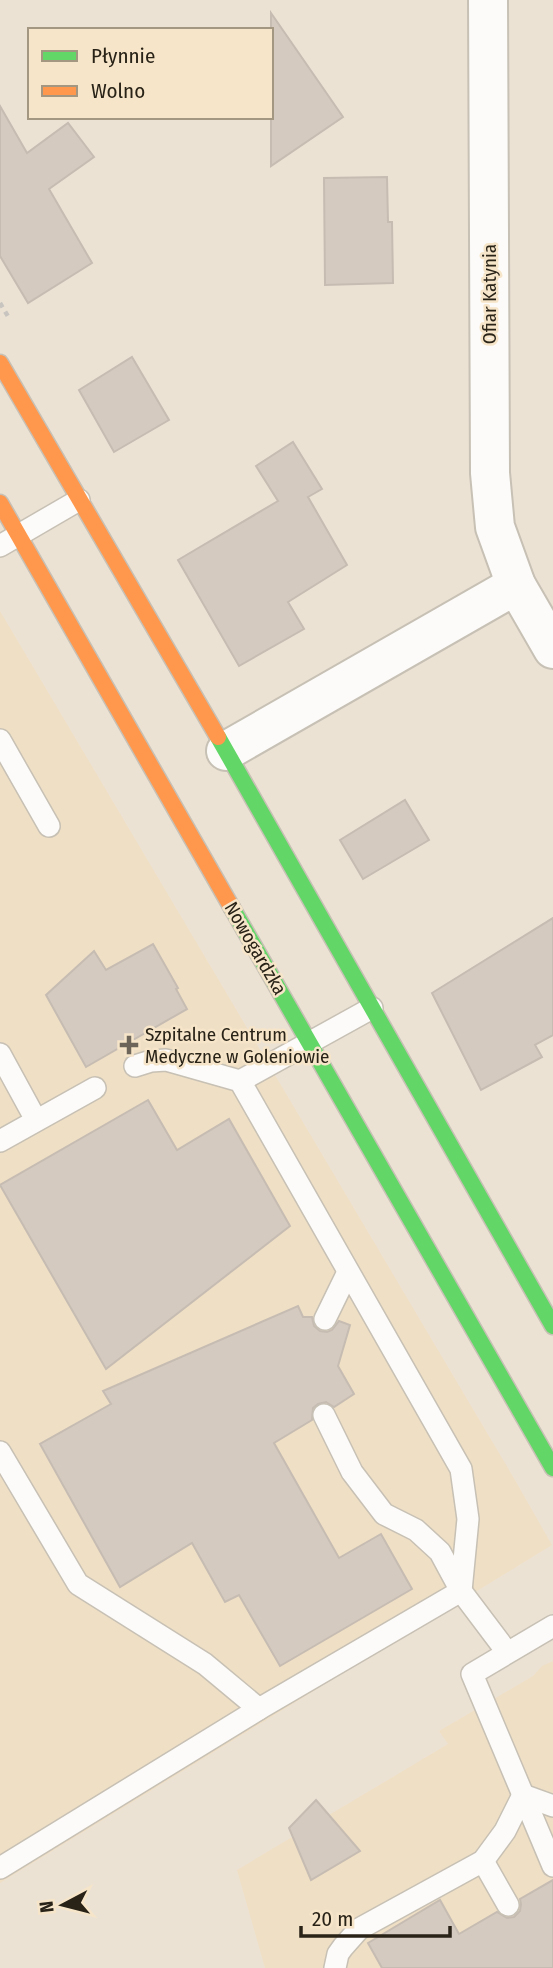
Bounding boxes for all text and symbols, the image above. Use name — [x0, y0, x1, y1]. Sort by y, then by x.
legend — [28, 28, 273, 119]
text: Płynnie — [91, 43, 155, 69]
text: Wolno — [91, 78, 145, 104]
street label: Ofiar Katynia — [478, 244, 501, 344]
street label: Nowogardzka — [220, 898, 291, 999]
place label: Szpitalne Centrum Medyczne w Goleniowie — [145, 1023, 330, 1068]
marker: Szpitalne Centrum Medyczne w Goleniowie — [119, 1035, 139, 1055]
north arrow — [28, 1870, 98, 1940]
scale bar — [301, 1895, 450, 1939]
text: N — [35, 1900, 59, 1914]
text: 20 m — [312, 1906, 353, 1932]

